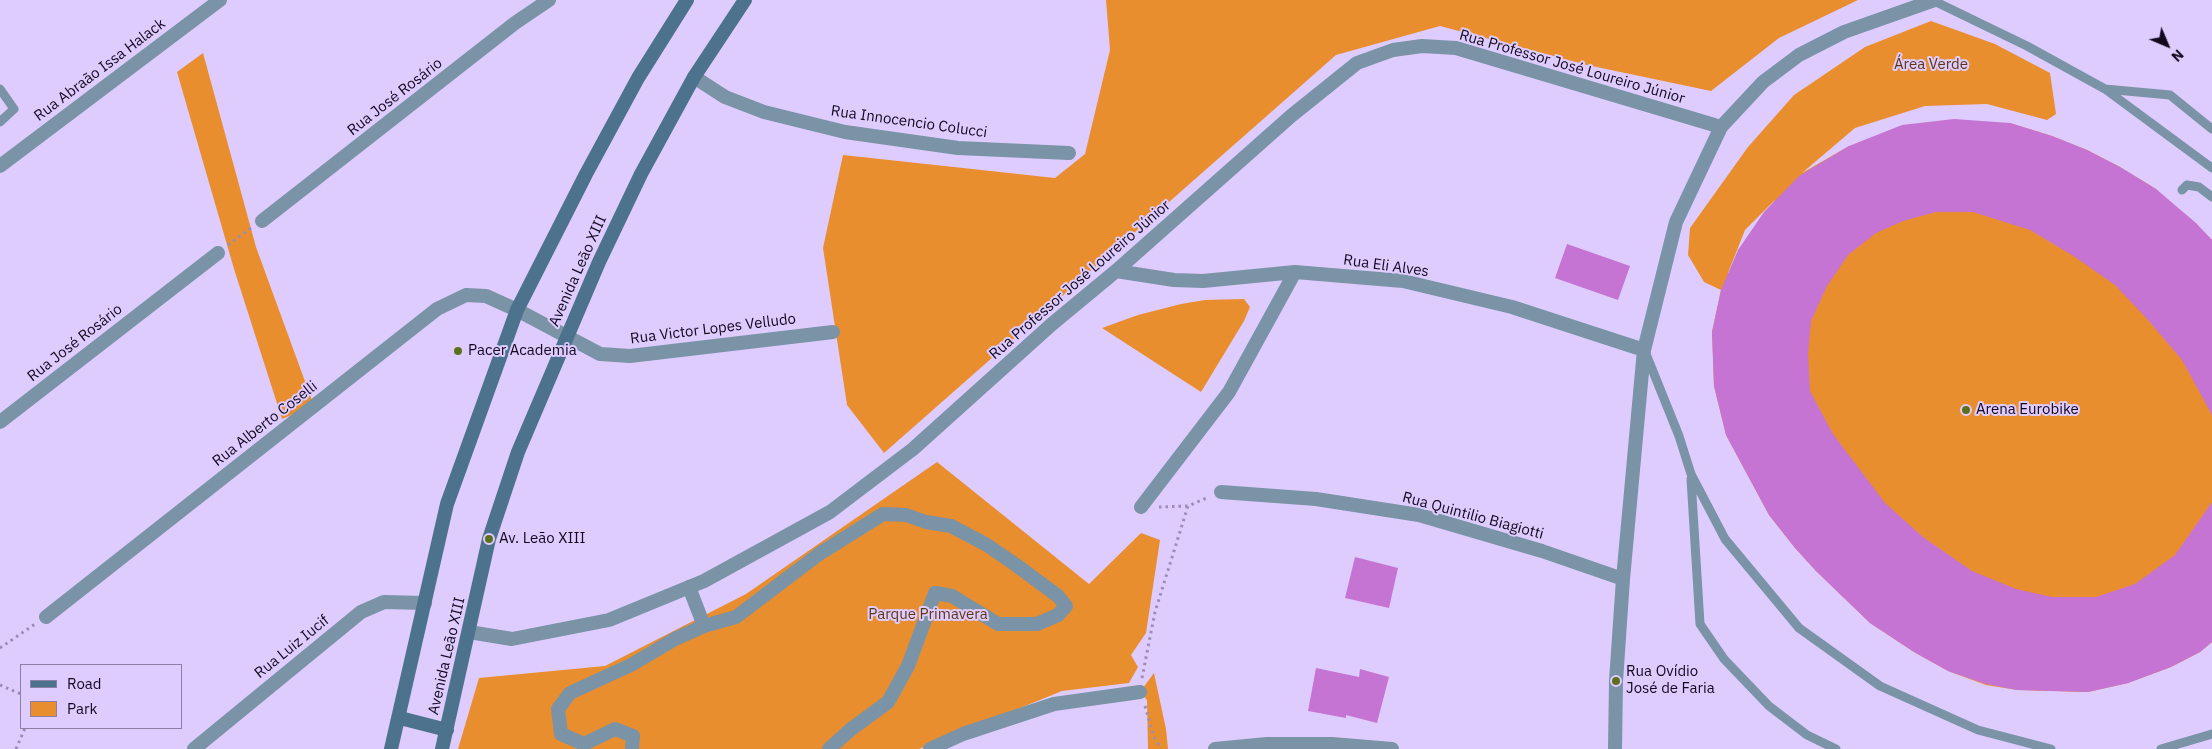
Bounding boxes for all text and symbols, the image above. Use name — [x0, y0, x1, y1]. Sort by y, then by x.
street label: Rua Abraão Issa Halack — [31, 15, 169, 125]
north arrow — [2142, 20, 2192, 70]
street label: Rua Professor José Loureiro Júnior — [1457, 26, 1687, 108]
text: N — [2168, 46, 2188, 66]
street label: Rua José Rosário — [344, 54, 446, 140]
park label: Área Verde — [1894, 56, 1968, 74]
street label: Rua Innocencio Colucci — [830, 102, 988, 142]
street label: Rua Professor José Loureiro Júnior — [986, 196, 1174, 364]
street label: Avenida Leão XIII — [545, 212, 611, 330]
street label: Rua Eli Alves — [1342, 251, 1430, 281]
street label: Rua José Rosário — [24, 300, 126, 386]
street label: Rua Victor Lopes Velludo — [629, 310, 797, 348]
place label: Pacer Academia — [468, 342, 577, 360]
marker: Pacer Academia — [452, 345, 464, 357]
street label: Rua Alberto Coselli — [209, 377, 321, 471]
place label: Arena Eurobike — [1976, 401, 2079, 419]
marker: Arena Eurobike — [1960, 404, 1972, 416]
street label: Rua Quintilio Biagiotti — [1400, 488, 1546, 544]
place label: Av. Leão XIII — [499, 530, 585, 548]
marker: Av. Leão XIII — [483, 533, 495, 545]
street label: Avenida Leão XIII — [425, 595, 469, 717]
park label: Parque Primavera — [868, 606, 988, 624]
street label: Rua Luiz Iucif — [251, 612, 333, 682]
place label: Rua Ovídio José de Faria — [1626, 663, 1715, 698]
legend — [20, 664, 182, 729]
text: Road — [67, 674, 102, 693]
marker: Rua Ovídio José de Faria — [1610, 675, 1622, 687]
text: Park — [67, 699, 97, 718]

